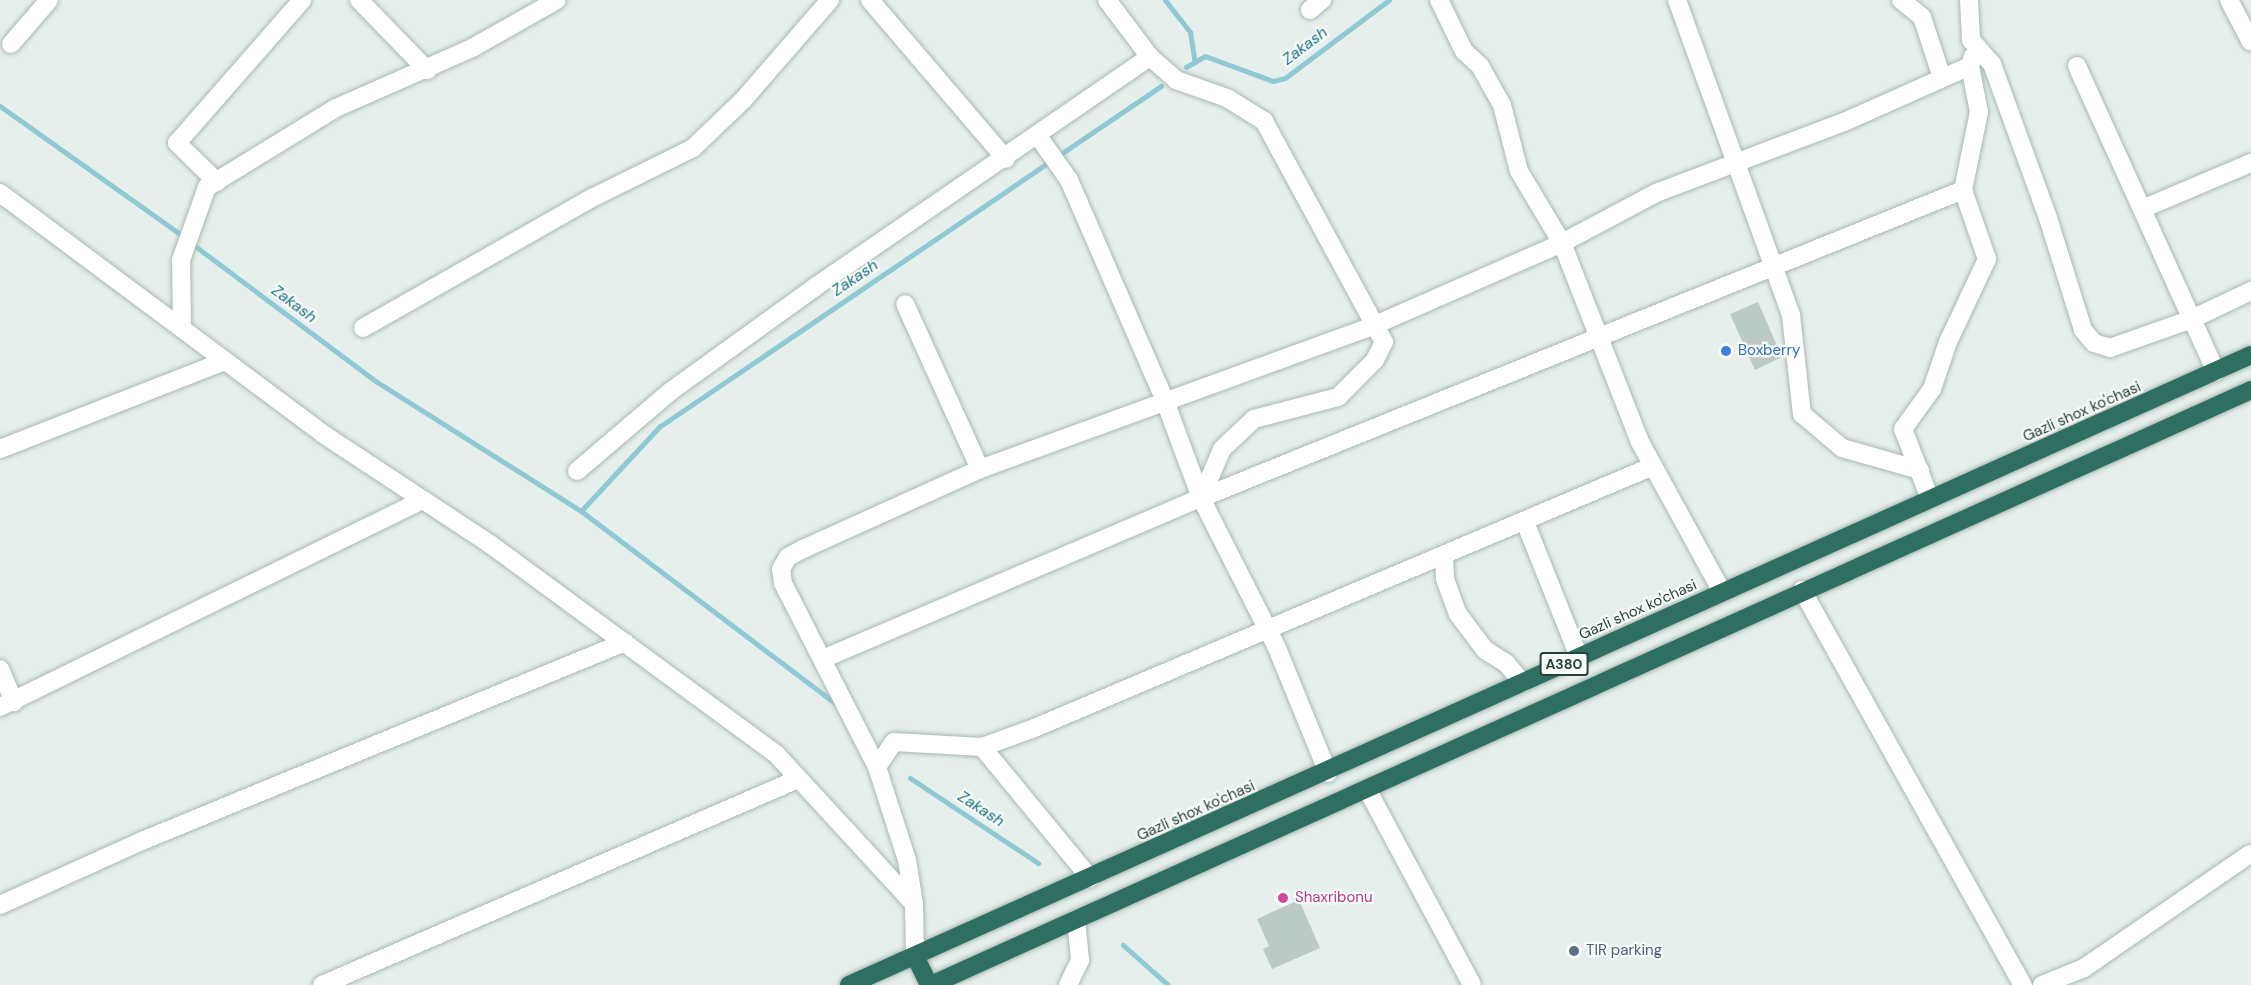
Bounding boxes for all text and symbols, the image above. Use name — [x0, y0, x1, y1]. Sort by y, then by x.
water label: Zakash — [1279, 23, 1331, 69]
water label: Zakash — [828, 256, 882, 300]
water label: Zakash — [268, 281, 320, 327]
place label: Boxberry — [1738, 342, 1800, 360]
marker: Boxberry — [1719, 344, 1733, 358]
street label: Gazli shox ko'chasi — [2020, 378, 2144, 446]
street label: Gazli shox ko'chasi — [1576, 576, 1700, 644]
road number: A380 — [1538, 653, 1590, 675]
street label: Gazli shox ko'chasi — [1134, 777, 1258, 845]
water label: Zakash — [954, 787, 1008, 831]
place label: Shaxribonu — [1295, 889, 1373, 907]
marker: Shaxribonu — [1276, 891, 1290, 905]
place label: TIR parking — [1586, 942, 1662, 960]
marker: TIR parking — [1567, 944, 1581, 958]

